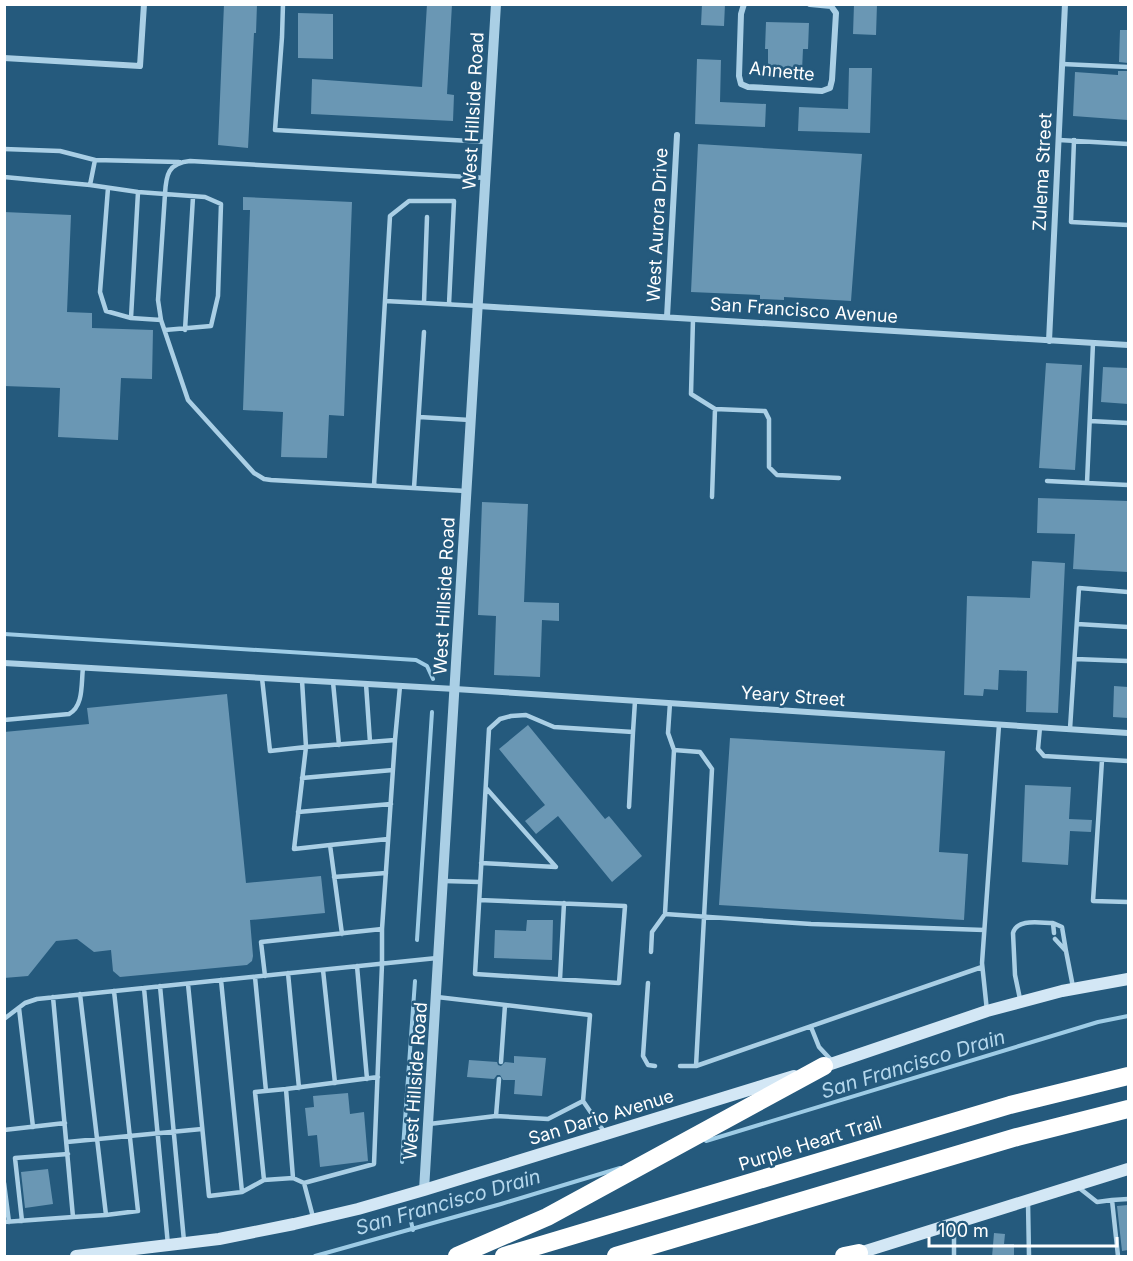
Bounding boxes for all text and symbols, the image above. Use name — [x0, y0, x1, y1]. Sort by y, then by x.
street label: West Hillside Road — [458, 32, 488, 190]
street label: Annette — [748, 57, 816, 85]
street label: Zulema Street — [1028, 112, 1056, 232]
street label: West Aurora Drive — [642, 147, 672, 303]
street label: San Francisco Avenue — [709, 293, 899, 327]
street label: West Hillside Road — [429, 517, 459, 675]
street label: Yeary Street — [740, 682, 846, 710]
street label: West Hillside Road — [399, 1001, 431, 1161]
water label: San Francisco Drain — [818, 1025, 1008, 1103]
street label: San Dario Avenue — [526, 1085, 676, 1149]
street label: Purple Heart Trail — [736, 1111, 884, 1175]
water label: San Francisco Drain — [353, 1164, 543, 1240]
scale bar — [929, 1210, 1116, 1248]
text: 100 m — [938, 1220, 989, 1241]

